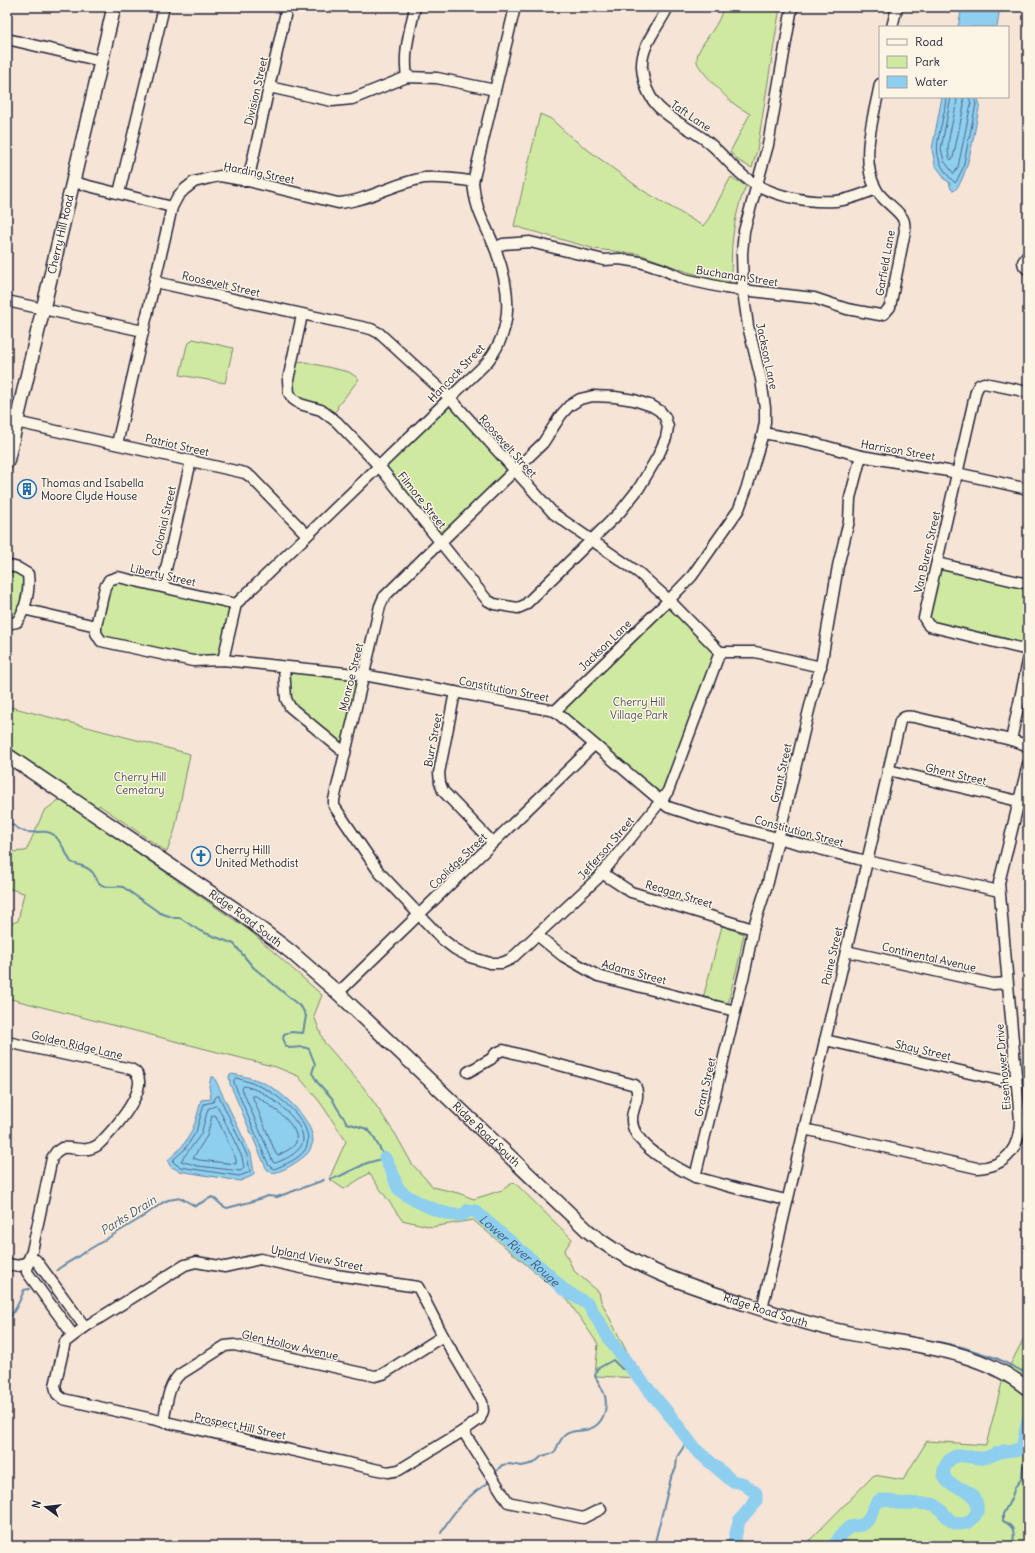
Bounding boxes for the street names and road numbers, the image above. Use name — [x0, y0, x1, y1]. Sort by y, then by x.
street label: Division Street — [241, 55, 271, 127]
street label: Taft Lane — [668, 97, 714, 135]
street label: Harding Street — [222, 159, 296, 187]
street label: Cherry Hill Road — [44, 193, 77, 275]
street label: Garfield Lane — [872, 229, 898, 297]
street label: Buchanan Street — [695, 263, 779, 289]
street label: Roosevelt Street — [181, 268, 262, 300]
street label: Jackson Lane — [753, 321, 781, 391]
street label: Hancock Street — [425, 341, 487, 405]
street label: Roosevelt Street — [476, 412, 540, 480]
street label: Patriot Street — [144, 431, 211, 459]
street label: Harrison Street — [860, 437, 937, 463]
street label: Filmore Street — [395, 469, 449, 531]
street label: Colonial Street — [149, 484, 179, 557]
street label: Van Buren Street — [911, 509, 943, 594]
street label: Liberty Street — [129, 561, 197, 589]
street label: Jackson Lane — [576, 616, 634, 674]
street label: Monroe Street — [336, 641, 366, 713]
street label: Constitution Street — [458, 673, 551, 705]
street label: Burr Street — [421, 712, 445, 768]
street label: Grant Street — [767, 742, 795, 804]
street label: Ghent Street — [924, 760, 988, 788]
street label: Constitution Street — [753, 812, 845, 850]
street label: Jefferson Street — [575, 814, 637, 882]
street label: Coolidge Street — [426, 830, 490, 892]
street label: Reagan Street — [644, 877, 715, 911]
street label: Ridge Road South — [206, 887, 285, 950]
street label: Paine Street — [819, 925, 846, 987]
street label: Continental Avenue — [881, 939, 978, 975]
street label: Adams Street — [600, 957, 668, 987]
street label: Eisenhower Drive — [992, 1023, 1014, 1111]
street label: Golden Ridge Lane — [30, 1028, 124, 1062]
street label: Shay Street — [894, 1037, 953, 1063]
street label: Grant Street — [691, 1056, 719, 1118]
street label: Ridge Road South — [450, 1099, 523, 1170]
street label: Upland View Street — [270, 1242, 365, 1274]
street label: Ridge Road South — [722, 1290, 809, 1330]
street label: Glen Hollow Avenue — [240, 1327, 340, 1363]
street label: Prospect Hill Street — [193, 1409, 288, 1443]

